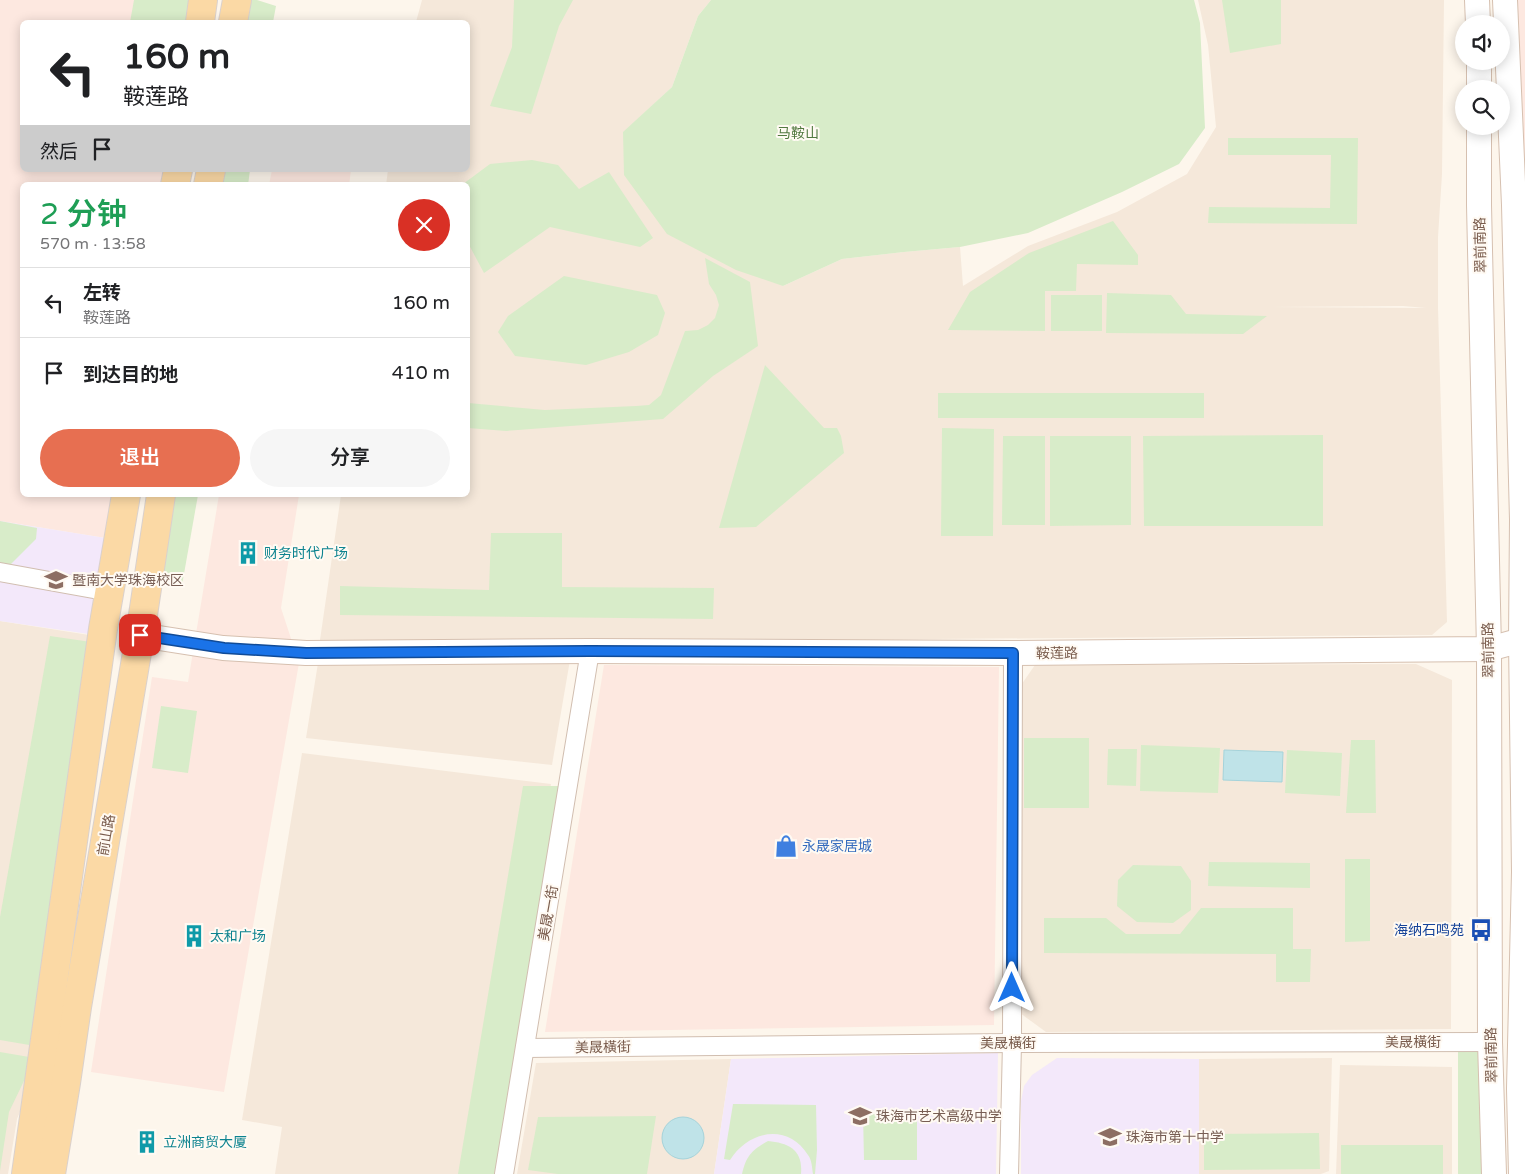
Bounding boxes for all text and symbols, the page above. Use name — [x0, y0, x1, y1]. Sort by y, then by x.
map controls — [1455, 15, 1510, 135]
button: sound — [1455, 15, 1510, 70]
text: 160 m — [123, 36, 230, 78]
icon: left — [40, 40, 105, 105]
button: search — [1455, 80, 1510, 135]
text: 鞍莲路 — [123, 84, 189, 110]
park label: 马鞍山 — [777, 125, 819, 142]
icon: arrive — [88, 135, 116, 163]
text: 然后 — [40, 141, 78, 163]
text: 2 分钟 — [40, 196, 127, 233]
button: close — [398, 199, 450, 251]
street label: 翠前南路 — [1472, 217, 1489, 273]
text: 570 m · 13:58 — [40, 234, 146, 254]
text: 左转 — [83, 282, 121, 304]
icon: left — [40, 289, 68, 317]
text: 160 m — [392, 292, 450, 314]
text: 鞍莲路 — [83, 308, 131, 328]
icon: arrive — [40, 359, 68, 387]
text: 410 m — [392, 362, 450, 384]
text: 到达目的地 — [83, 364, 178, 386]
button: 退出 — [40, 429, 240, 487]
button: 分享 — [250, 429, 450, 487]
building icon: 财务时代广场 — [235, 540, 261, 566]
place label: 财务时代广场 — [264, 545, 348, 562]
school or university icon: 暨南大学珠海校区 — [43, 567, 69, 593]
place label: 暨南大学珠海校区 — [72, 572, 184, 589]
pin — [119, 614, 161, 656]
icon: arrive — [126, 621, 154, 649]
street label: 翠前南路 — [1480, 622, 1497, 678]
street label: 鞍莲路 — [1036, 645, 1078, 662]
street label: 前山路 — [94, 813, 119, 857]
shop icon: 永晟家居城 — [773, 833, 799, 859]
place label: 永晟家居城 — [802, 838, 872, 855]
street label: 美晟一街 — [535, 884, 562, 942]
bus stop icon: 海纳石鸣苑 — [1468, 917, 1494, 943]
place label: 海纳石鸣苑 — [1394, 922, 1464, 939]
building icon: 太和广场 — [181, 923, 207, 949]
place label: 太和广场 — [210, 928, 266, 945]
position arrow — [985, 961, 1037, 1013]
street label: 翠前南路 — [1483, 1027, 1500, 1083]
street label: 美晟橫街 — [1385, 1034, 1441, 1051]
street label: 美晟橫街 — [980, 1035, 1036, 1052]
street label: 美晟橫街 — [575, 1039, 631, 1056]
school or university icon: 珠海市艺术高级中学 — [847, 1103, 873, 1129]
place label: 珠海市艺术高级中学 — [876, 1108, 1002, 1125]
school or university icon: 珠海市第十中学 — [1097, 1124, 1123, 1150]
building icon: 立洲商贸大厦 — [134, 1129, 160, 1155]
place label: 珠海市第十中学 — [1126, 1129, 1224, 1146]
place label: 立洲商贸大厦 — [163, 1134, 247, 1151]

